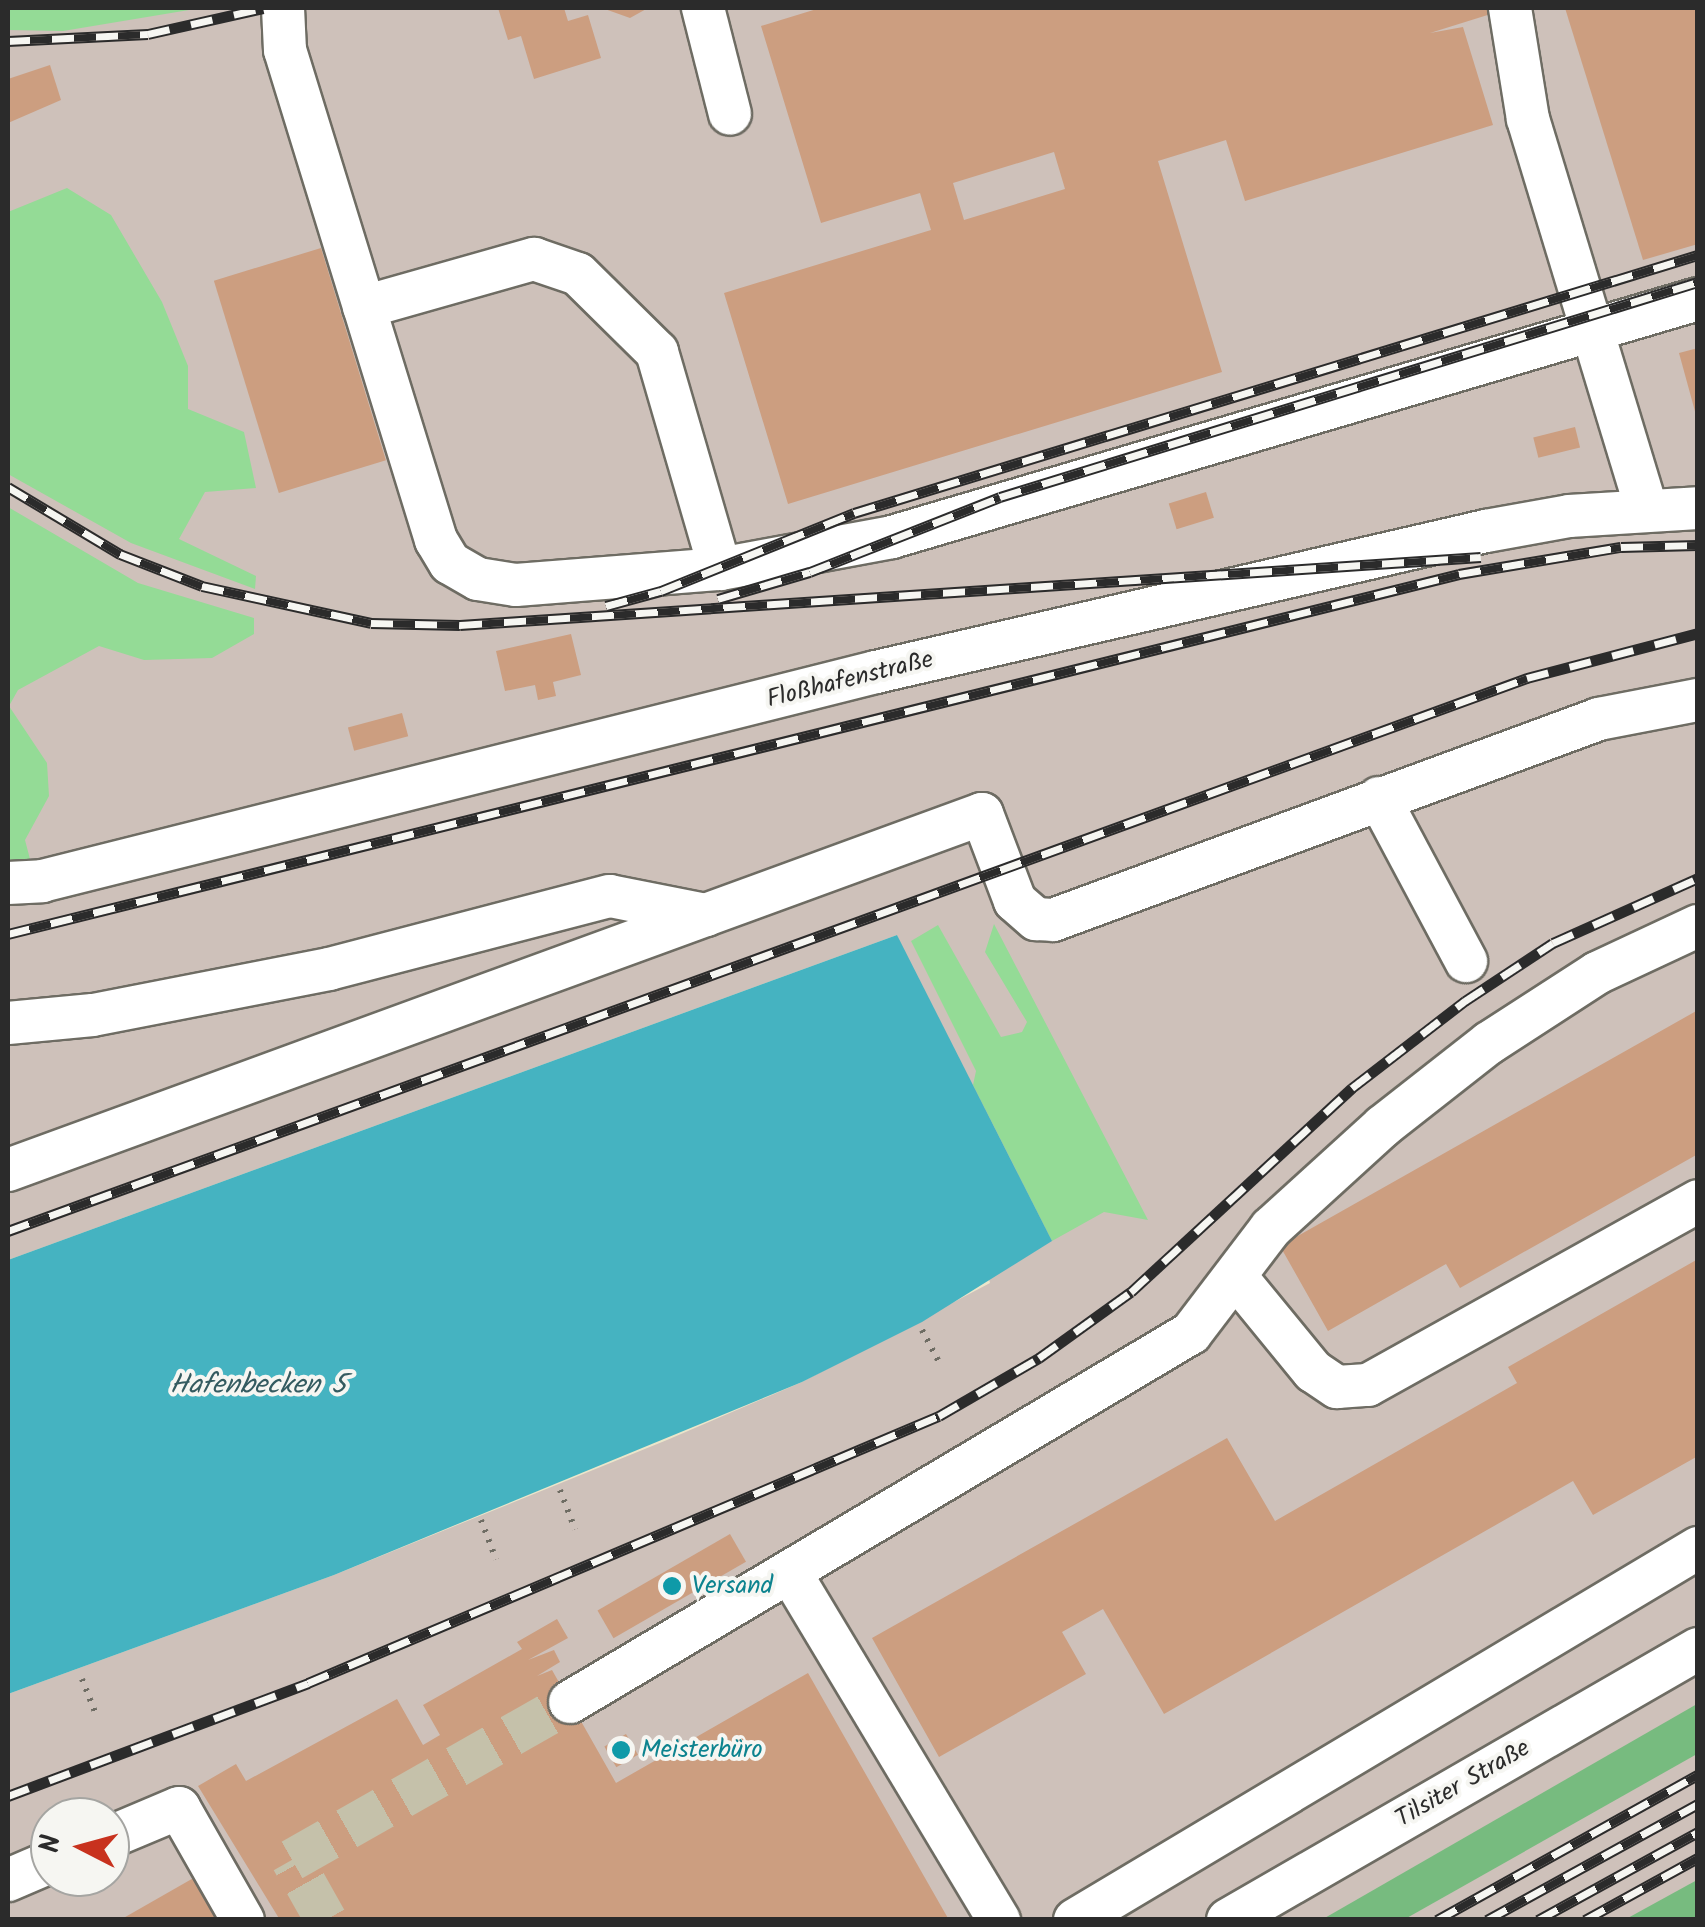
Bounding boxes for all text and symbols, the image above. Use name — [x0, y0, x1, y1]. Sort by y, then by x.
street label: Floßhafenstraße — [764, 645, 936, 715]
water label: Hafenbecken 5 — [170, 1369, 346, 1403]
place label: Versand — [692, 1571, 773, 1601]
marker: Versand — [661, 1575, 683, 1597]
street label: Tilsiter Straße — [1391, 1733, 1535, 1835]
place label: Meisterbüro — [641, 1735, 762, 1765]
marker: Meisterbüro — [610, 1739, 632, 1761]
north arrow — [30, 1797, 130, 1897]
text: N — [28, 1833, 75, 1855]

